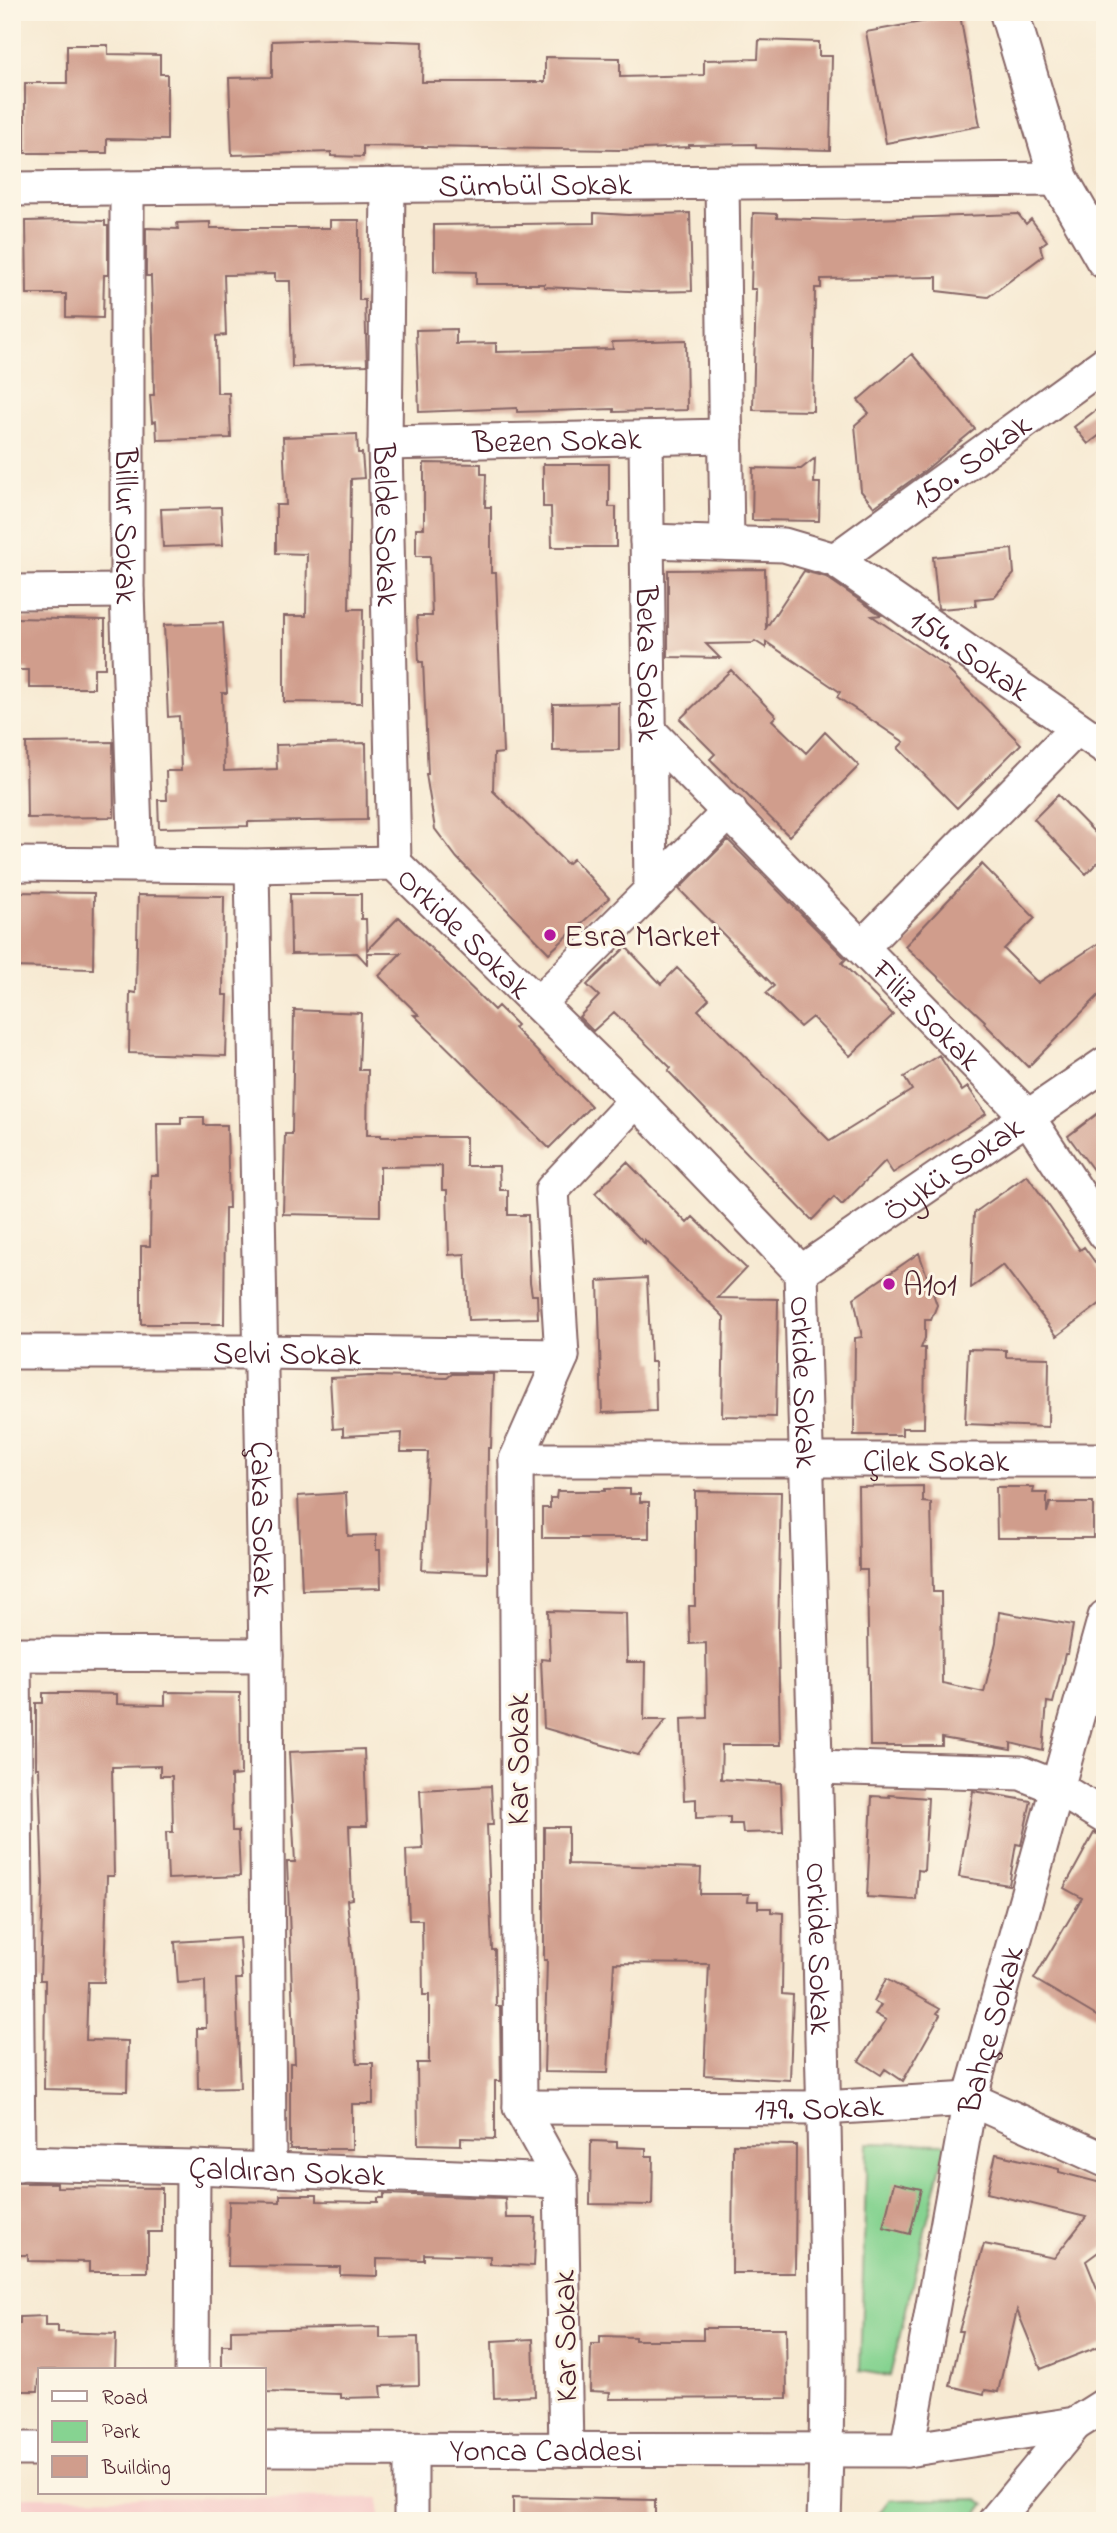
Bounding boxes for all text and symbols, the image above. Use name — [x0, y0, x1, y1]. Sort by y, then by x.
street label: Sümbül Sokak — [438, 163, 633, 212]
street label: 150. Sokak — [903, 403, 1043, 524]
street label: Bezen Sokak — [471, 418, 643, 468]
street label: Belde Sokak — [358, 442, 409, 608]
street label: Billur Sokak — [100, 447, 147, 606]
street label: Beka Sokak — [621, 584, 669, 744]
street label: 154. Sokak — [898, 598, 1039, 716]
street label: Orkide Sokak — [384, 858, 541, 1013]
place label: Esra Market — [564, 915, 721, 962]
marker: Esra Market — [542, 927, 558, 943]
street label: Filiz Sokak — [858, 949, 991, 1084]
street label: Öykü Sokak — [875, 1106, 1035, 1236]
place label: A101 — [903, 1264, 957, 1311]
marker: A101 — [881, 1276, 897, 1292]
street label: Orkide Sokak — [775, 1295, 827, 1470]
street label: Selvi Sokak — [213, 1332, 362, 1380]
street label: Çilek Sokak — [863, 1440, 1010, 1487]
street label: Çaka Sokak — [235, 1441, 285, 1598]
street label: Kar Sokak — [497, 1692, 544, 1825]
street label: Orkide Sokak — [791, 1862, 842, 2037]
street label: Bahçe Sokak — [948, 1940, 1039, 2118]
street label: 179. Sokak — [754, 2084, 886, 2135]
street label: Çaldıran Sokak — [188, 2147, 387, 2201]
street label: Kar Sokak — [543, 2268, 592, 2402]
legend — [38, 2368, 266, 2494]
text: Road — [102, 2384, 148, 2414]
text: Park — [102, 2418, 141, 2448]
street label: Yonca Caddesi — [450, 2429, 642, 2477]
text: Building — [101, 2454, 171, 2486]

